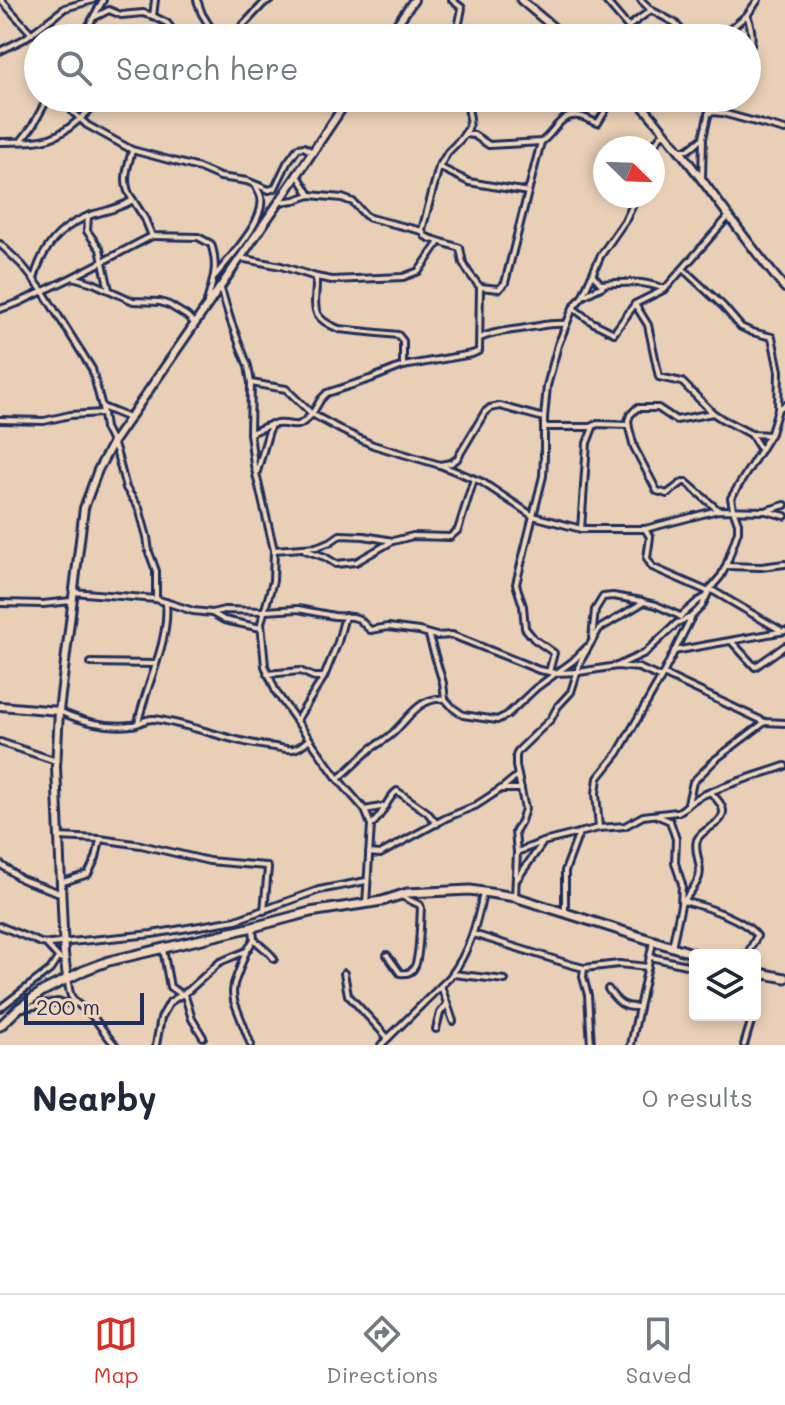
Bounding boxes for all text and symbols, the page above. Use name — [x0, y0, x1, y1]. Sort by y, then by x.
search box — [24, 24, 761, 112]
icon: search — [52, 46, 96, 90]
text: Search here — [116, 48, 299, 88]
north arrow — [593, 136, 665, 208]
map controls — [689, 949, 761, 1021]
button: layers — [689, 949, 761, 1021]
scale bar — [24, 989, 144, 1025]
text: 200 m — [36, 992, 100, 1021]
text: Nearby — [32, 1075, 157, 1120]
text: 0 results — [642, 1080, 753, 1114]
tab: Map — [94, 1312, 139, 1389]
tab: Directions — [326, 1312, 438, 1389]
tab: Saved — [626, 1312, 691, 1389]

